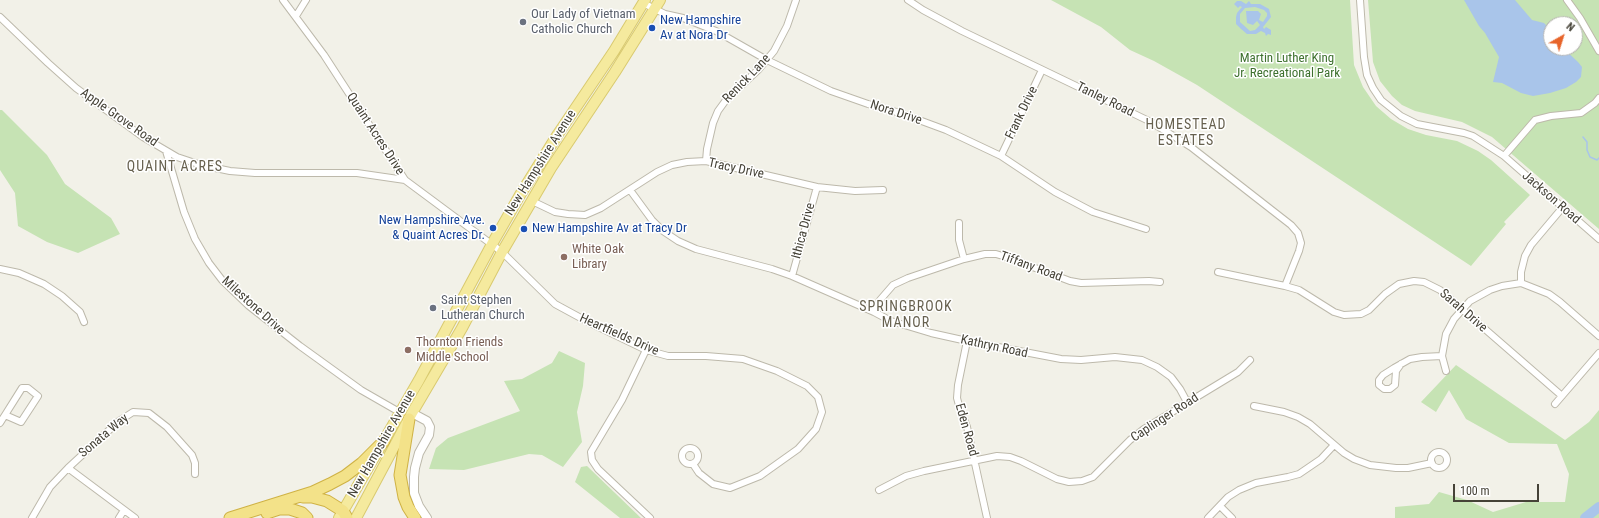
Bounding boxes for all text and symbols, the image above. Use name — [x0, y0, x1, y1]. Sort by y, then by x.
place label: Our Lady of Vietnam Catholic Church — [531, 7, 635, 38]
place label: New Hampshire Av at Nora Dr — [660, 13, 741, 44]
north arrow — [1543, 16, 1583, 56]
marker: Our Lady of Vietnam Catholic Church — [518, 17, 528, 27]
text: N — [1564, 20, 1577, 34]
marker: New Hampshire Av at Nora Dr — [647, 23, 657, 33]
street label: Renick Lane — [720, 51, 774, 107]
park label: Martin Luther King Jr. Recreational Park — [1234, 51, 1340, 82]
street label: Tanley Road — [1074, 79, 1136, 121]
street label: Frank Drive — [1002, 84, 1042, 142]
street label: Apple Grove Road — [77, 86, 161, 150]
street label: Quaint Acres Drive — [343, 90, 407, 178]
street label: Nora Drive — [868, 97, 924, 129]
street label: New Hampshire Avenue — [502, 107, 580, 219]
district label: HOMESTEAD ESTATES — [1145, 117, 1227, 150]
street label: Tracy Drive — [707, 155, 765, 183]
district label: QUAINT ACRES — [127, 159, 223, 175]
street label: Jackson Road — [1519, 168, 1583, 228]
street label: Ithica Drive — [789, 201, 819, 261]
place label: New Hampshire Ave. & Quaint Acres Dr. — [379, 213, 485, 244]
place label: New Hampshire Av at Tracy Dr — [532, 221, 687, 237]
marker: New Hampshire Ave. & Quaint Acres Dr. — [488, 223, 498, 233]
marker: New Hampshire Av at Tracy Dr — [519, 224, 529, 234]
place label: White Oak Library — [572, 242, 624, 273]
street label: Tiffany Road — [998, 249, 1064, 285]
marker: White Oak Library — [559, 252, 569, 262]
street label: Milestone Drive — [218, 274, 288, 338]
street label: Sarah Drive — [1436, 286, 1490, 336]
place label: Saint Stephen Lutheran Church — [441, 293, 525, 324]
district label: SPRINGBROOK MANOR — [859, 299, 953, 332]
marker: Saint Stephen Lutheran Church — [428, 303, 438, 313]
street label: Heartfields Drive — [577, 311, 661, 359]
street label: Kathryn Road — [959, 332, 1029, 362]
place label: Thornton Friends Middle School — [416, 335, 503, 366]
marker: Thornton Friends Middle School — [403, 345, 413, 355]
street label: New Hampshire Avenue — [345, 387, 419, 501]
street label: Caplinger Road — [1128, 390, 1202, 446]
street label: Eden Road — [951, 402, 981, 458]
street label: Sonata Way — [76, 411, 132, 461]
scale bar — [1455, 476, 1541, 502]
text: 100 m — [1460, 484, 1490, 498]

